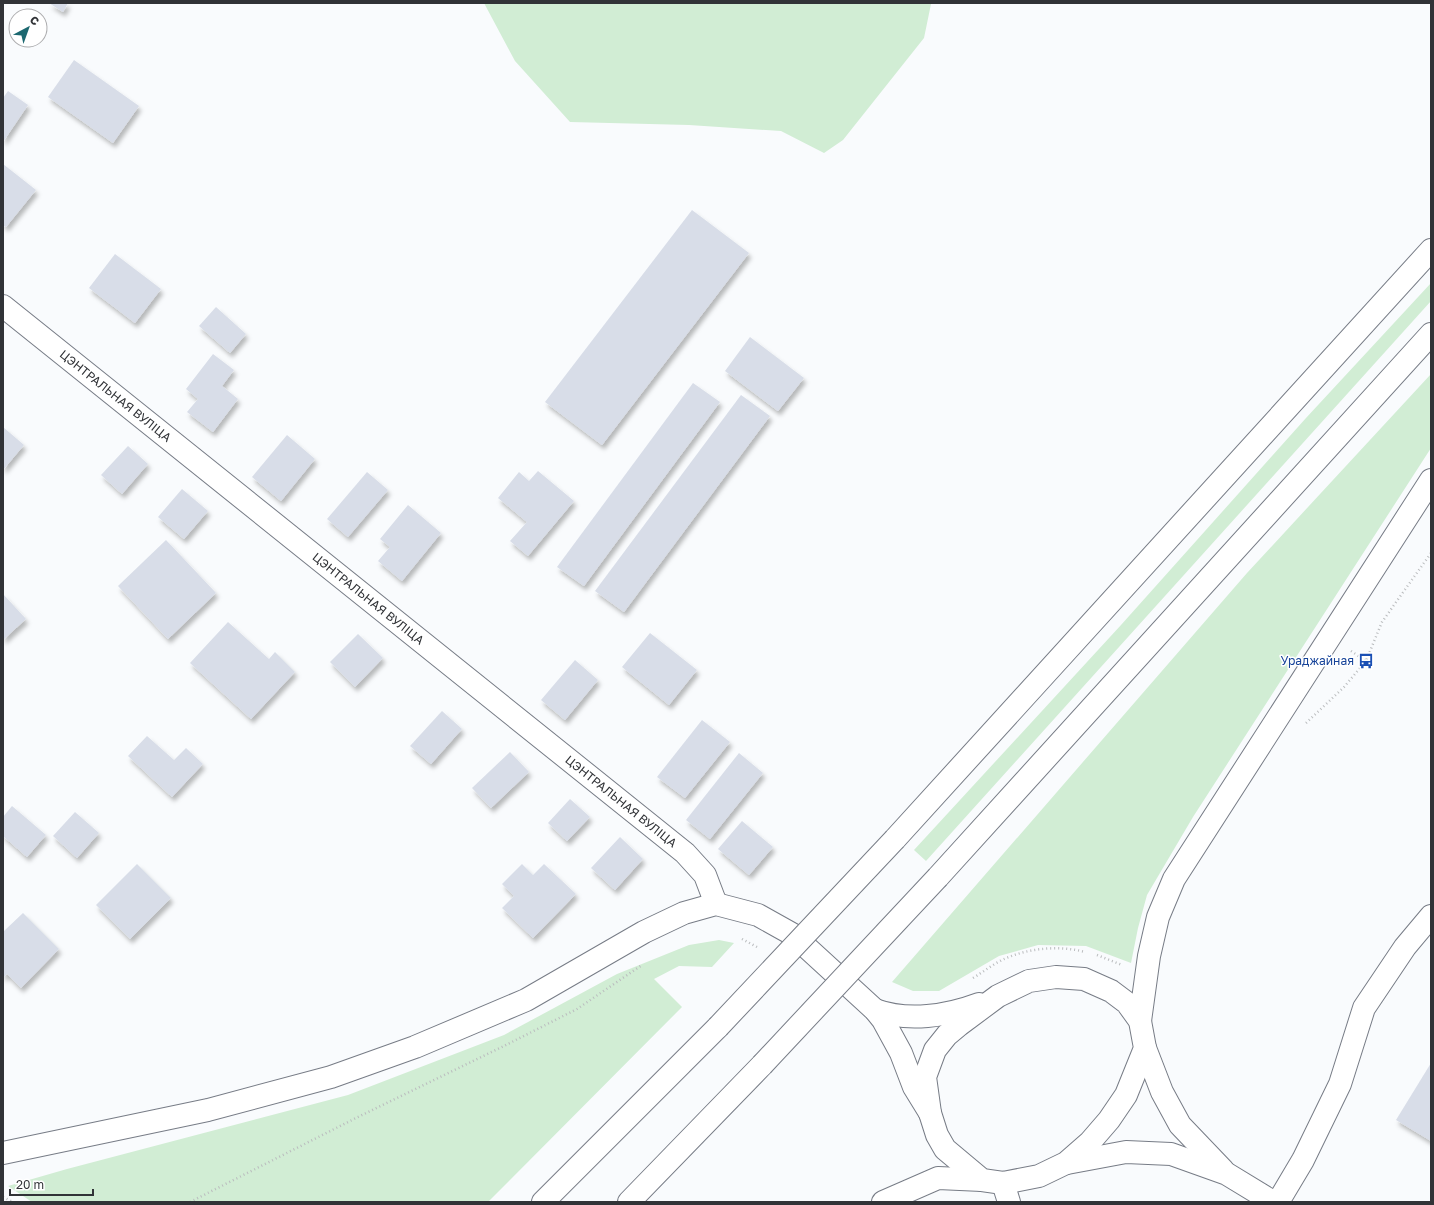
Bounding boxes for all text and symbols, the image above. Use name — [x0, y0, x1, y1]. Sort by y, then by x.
north arrow — [8, 8, 48, 48]
text: С — [28, 13, 42, 28]
street label: ЦЭНТРАЛЬНАЯ ВУЛІЦА — [57, 346, 174, 445]
street label: ЦЭНТРАЛЬНАЯ ВУЛІЦА — [310, 549, 427, 648]
bus stop icon: Ураджайная — [1357, 652, 1375, 670]
place label: Ураджайная — [1280, 653, 1354, 668]
street label: ЦЭНТРАЛЬНАЯ ВУЛІЦА — [562, 752, 680, 850]
scale bar — [10, 1171, 93, 1197]
text: 20 m — [16, 1177, 44, 1192]

